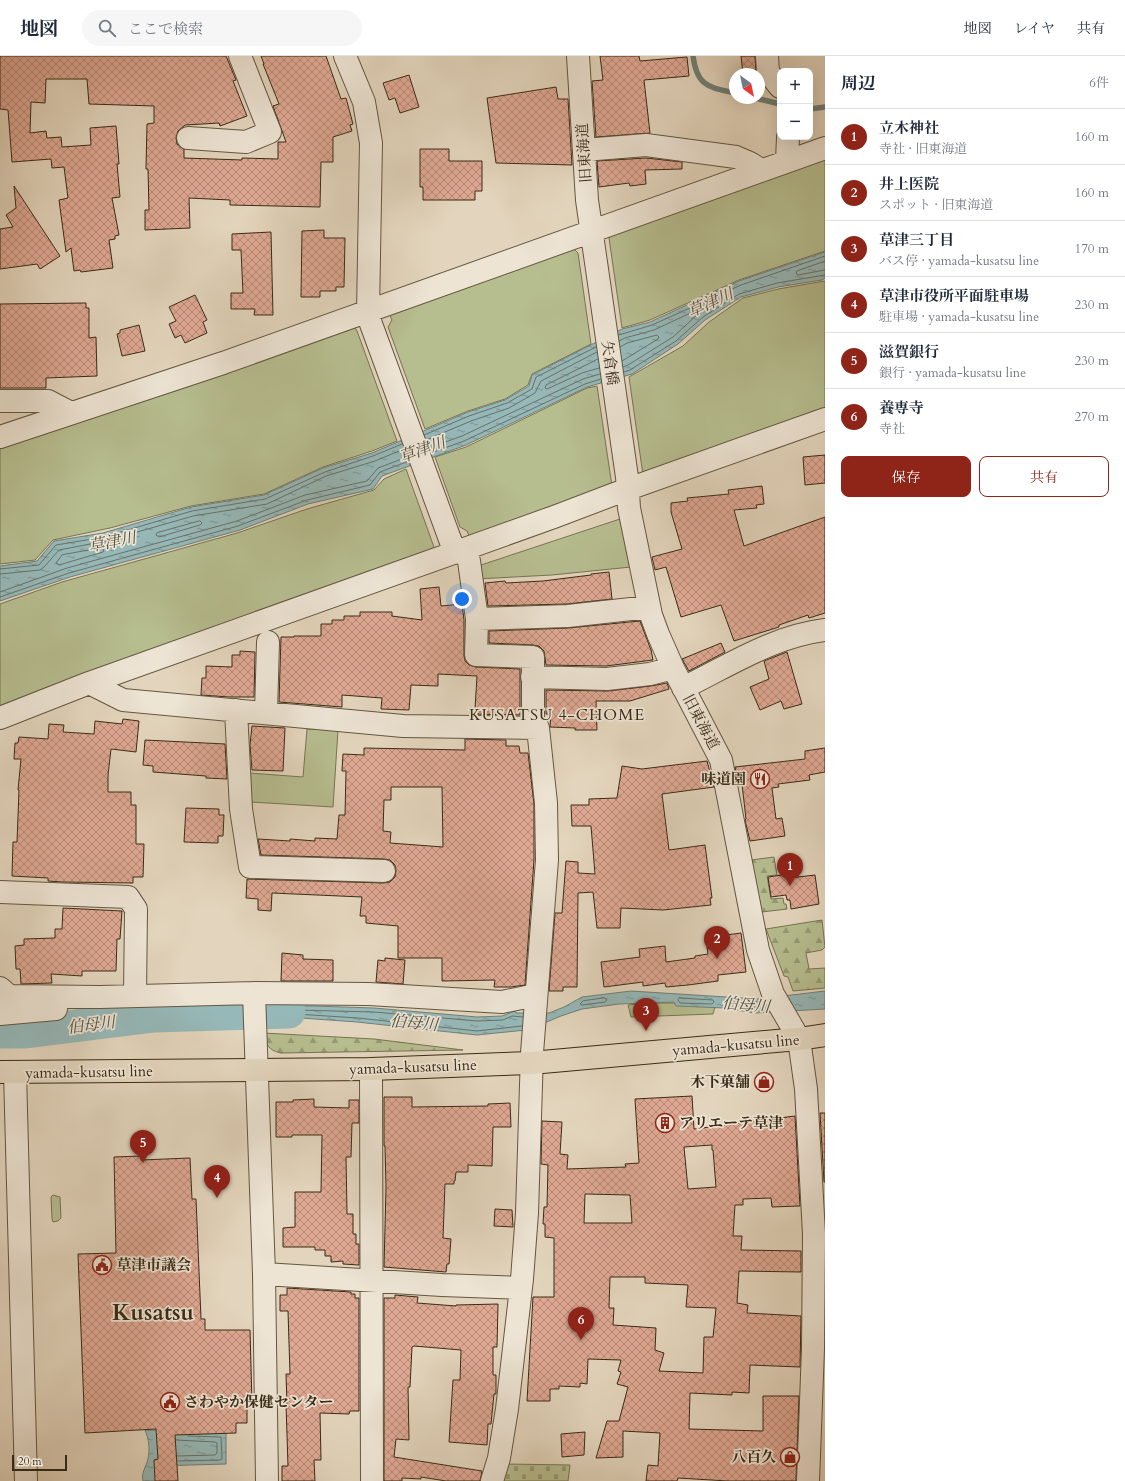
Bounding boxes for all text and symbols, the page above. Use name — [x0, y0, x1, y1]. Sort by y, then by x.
search box — [82, 10, 362, 46]
text: 地図 — [20, 16, 58, 42]
icon: search — [96, 17, 118, 39]
text: ここで検索 — [128, 19, 203, 39]
text: 地図 — [964, 19, 992, 38]
text: レイヤ — [1014, 19, 1055, 38]
text: 共有 — [1077, 19, 1105, 38]
north arrow — [729, 68, 765, 104]
map controls — [777, 68, 813, 140]
button: + — [777, 68, 813, 104]
text: 周辺 — [841, 72, 875, 95]
text: 6件 — [1089, 74, 1109, 92]
button: − — [777, 104, 813, 140]
text: 立木神社 — [879, 118, 939, 138]
street label: 旧東海道 — [572, 122, 596, 184]
text: 1 — [851, 128, 857, 146]
text: 160 m — [1075, 128, 1109, 146]
text: 寺社 · 旧東海道 — [879, 140, 967, 158]
text: 井上医院 — [879, 174, 939, 194]
text: 2 — [851, 184, 857, 202]
text: 160 m — [1075, 184, 1109, 202]
text: スポット · 旧東海道 — [879, 196, 993, 214]
text: 草津三丁目 — [879, 230, 954, 250]
text: 3 — [851, 240, 857, 258]
text: 170 m — [1075, 240, 1109, 258]
text: バス停 · yamada-kusatsu line — [879, 252, 1039, 270]
water label: 草津川 — [684, 282, 739, 323]
text: 草津市役所平面駐車場 — [879, 286, 1029, 306]
text: 4 — [851, 296, 857, 314]
text: 230 m — [1075, 296, 1109, 314]
text: 駐車場 · yamada-kusatsu line — [879, 308, 1039, 326]
street label: 矢倉橋 — [597, 339, 623, 387]
text: 滋賀銀行 — [879, 342, 939, 362]
text: 5 — [851, 352, 857, 370]
text: 230 m — [1075, 352, 1109, 370]
text: 銀行 · yamada-kusatsu line — [879, 364, 1026, 382]
text: 養専寺 — [879, 398, 924, 418]
text: 6 — [851, 408, 857, 426]
text: 270 m — [1075, 408, 1109, 426]
text: 寺社 — [879, 420, 905, 438]
water label: 草津川 — [396, 431, 451, 468]
button: 保存 — [841, 456, 971, 497]
button: 共有 — [979, 456, 1109, 497]
water label: 草津川 — [87, 526, 140, 557]
your location — [452, 589, 472, 609]
street label: 旧東海道 — [678, 691, 724, 753]
district label: KUSATSU 4-CHOME — [469, 704, 645, 726]
restaurant icon: 味道園 — [749, 768, 771, 790]
place label: 味道園 — [701, 769, 746, 789]
pin: 1 — [777, 853, 803, 886]
pin: 2 — [704, 926, 730, 959]
water label: 伯母川 — [721, 992, 773, 1018]
pin: 3 — [633, 998, 659, 1031]
water label: 伯母川 — [389, 1010, 441, 1036]
water label: 伯母川 — [66, 1011, 118, 1039]
street label: yamada-kusatsu line — [670, 1029, 801, 1061]
street label: yamada-kusatsu line — [348, 1055, 477, 1079]
street label: yamada-kusatsu line — [24, 1061, 153, 1083]
shop icon: 木下菓舗 — [753, 1071, 775, 1093]
place label: 木下菓舗 — [690, 1072, 750, 1092]
building icon: アリエーテ草津 — [654, 1112, 676, 1134]
place label: アリエーテ草津 — [679, 1113, 783, 1133]
pin: 5 — [130, 1130, 156, 1163]
pin: 4 — [204, 1165, 230, 1198]
public building icon: 草津市議会 — [91, 1254, 113, 1276]
place label: 草津市議会 — [116, 1255, 191, 1275]
district label: Kusatsu — [112, 1297, 194, 1328]
pin: 6 — [568, 1307, 594, 1340]
public building icon: さわやか保健センター — [159, 1391, 181, 1413]
place label: さわやか保健センター — [184, 1392, 333, 1412]
shop icon: 八百久 — [779, 1446, 801, 1468]
place label: 八百久 — [731, 1447, 776, 1467]
scale bar — [12, 1453, 67, 1472]
text: 20 m — [18, 1454, 42, 1469]

